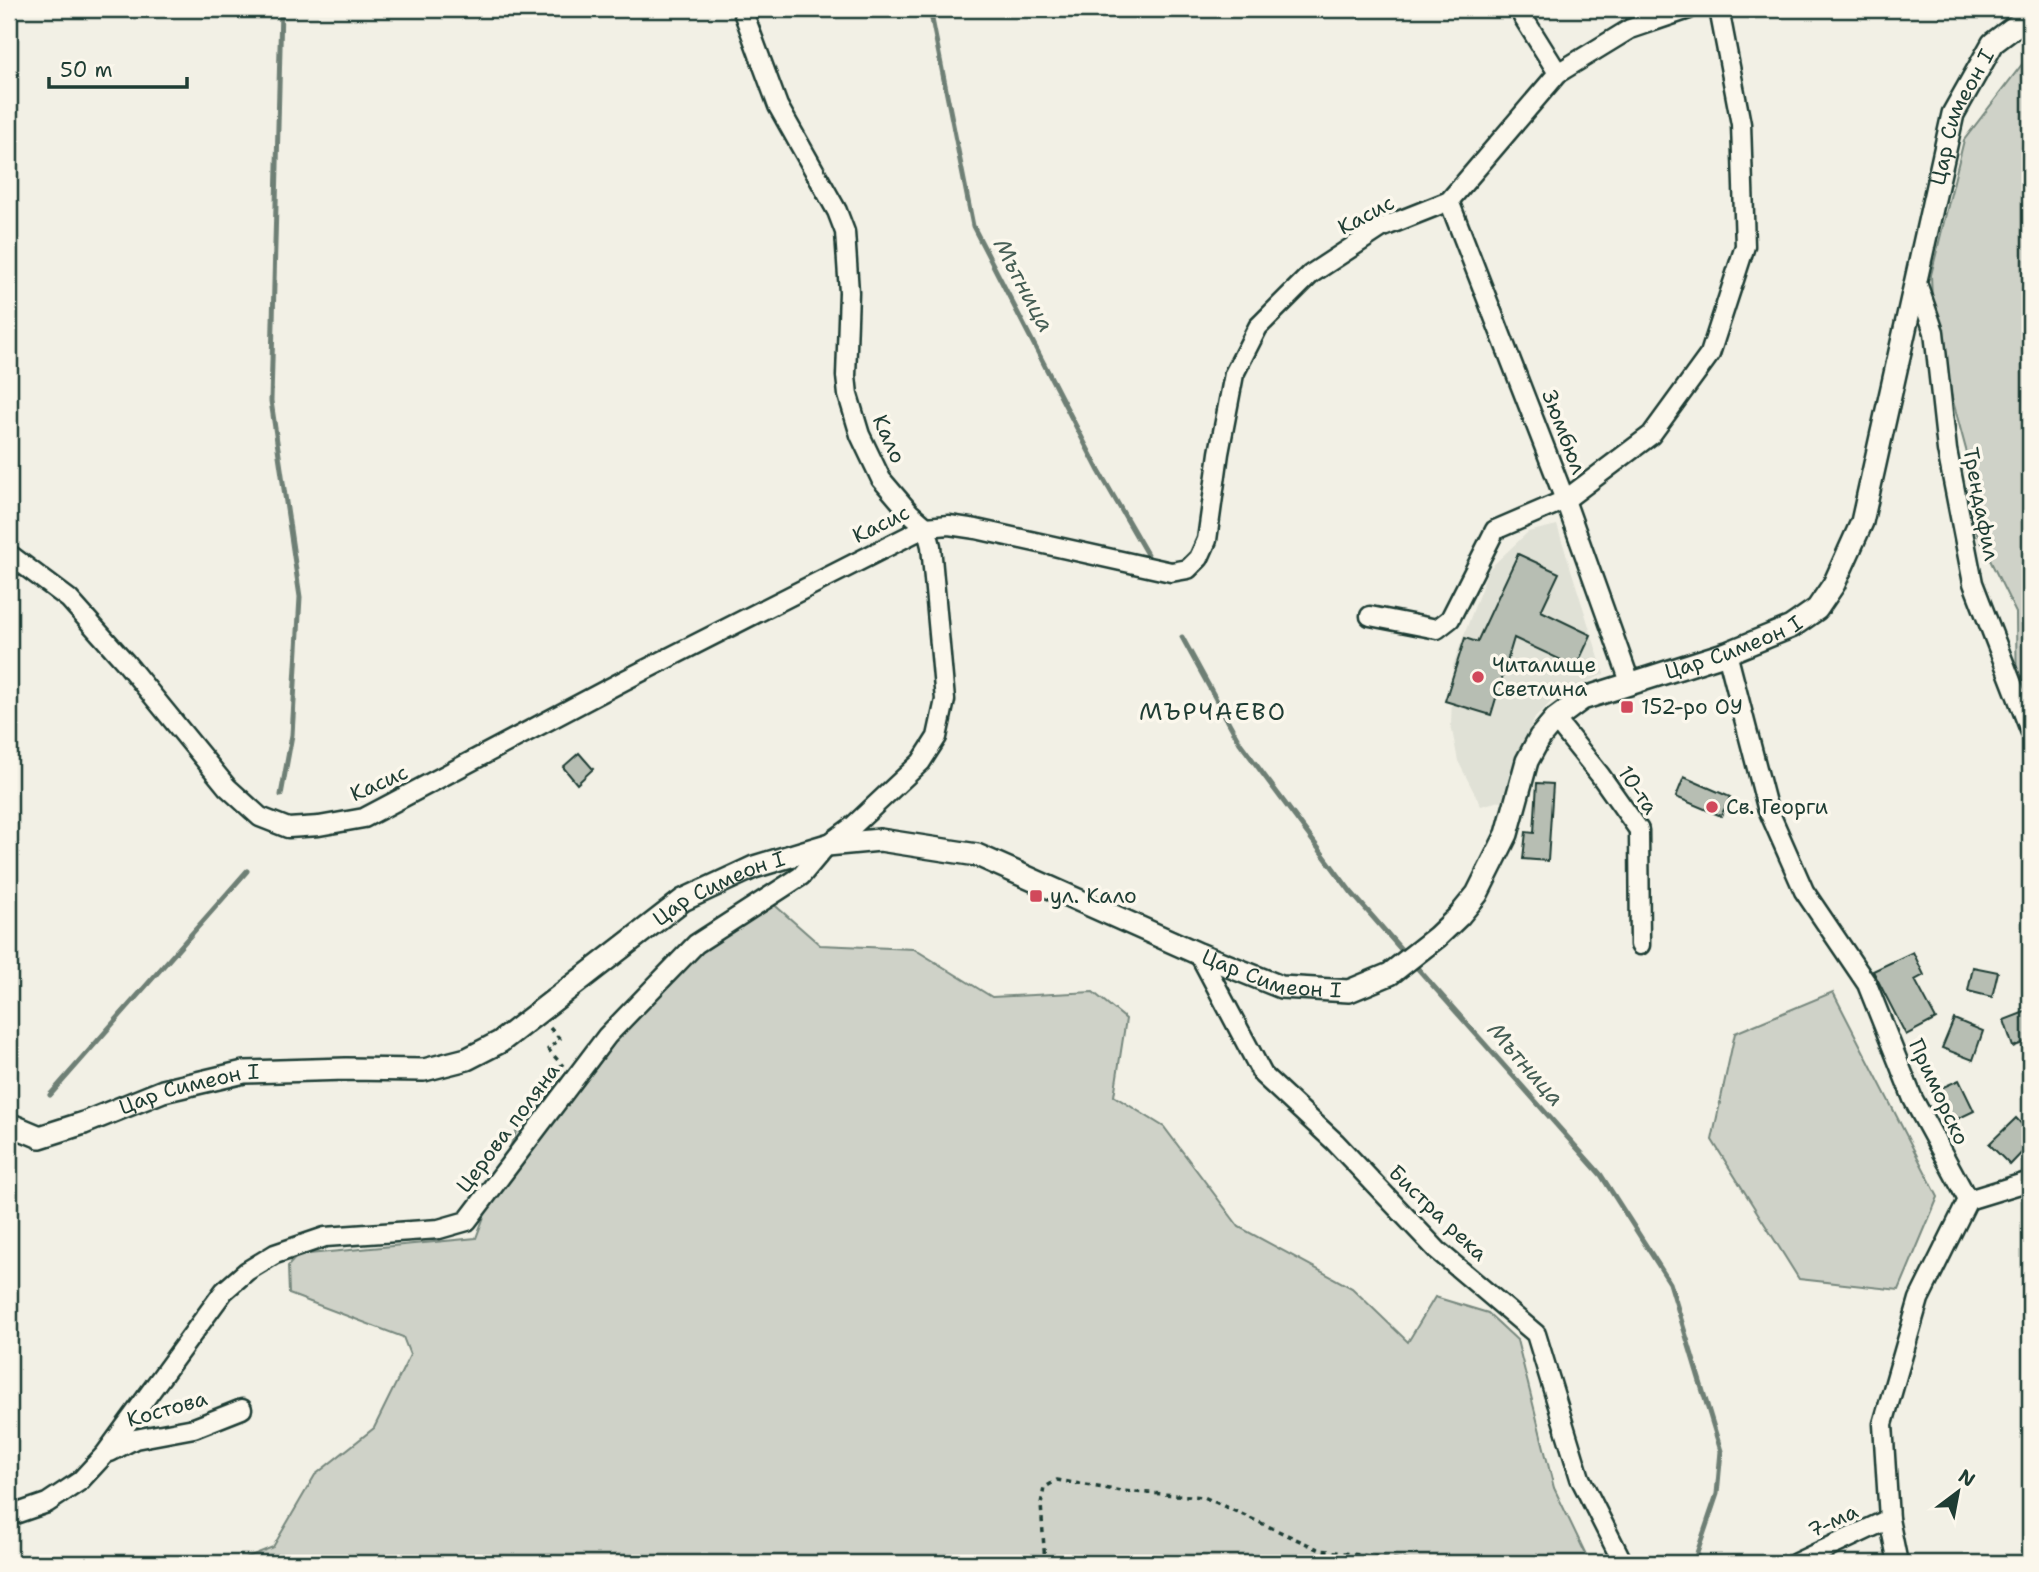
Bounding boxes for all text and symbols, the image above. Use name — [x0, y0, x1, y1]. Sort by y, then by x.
street label: Цар Симеон I — [1924, 44, 2001, 188]
scale bar — [49, 46, 187, 90]
text: 50 m — [60, 56, 113, 84]
street label: Касис — [1333, 189, 1399, 241]
water label: Мътница — [987, 233, 1061, 337]
street label: Зюмбюл — [1535, 386, 1593, 479]
street label: Кало — [866, 410, 912, 468]
street label: Трендафил — [1956, 445, 2006, 563]
street label: Касис — [848, 498, 914, 550]
street label: Цар Симеон I — [1661, 609, 1808, 686]
place label: Читалище Светлина — [1492, 651, 1596, 703]
marker: Читалище Светлина — [1470, 669, 1486, 685]
place label: 152-ро ОУ — [1641, 693, 1743, 721]
district label: МЪРЧАЕВО — [1139, 696, 1287, 728]
marker: 152-ро ОУ — [1619, 699, 1635, 715]
street label: Касис — [346, 758, 412, 808]
street label: 10-та — [1612, 760, 1664, 820]
place label: Св. Георги — [1726, 793, 1829, 821]
marker: Св. Георги — [1704, 799, 1720, 815]
street label: Цар Симеон I — [647, 844, 788, 932]
place label: ул. Кало — [1050, 882, 1137, 910]
marker: ул. Кало — [1028, 888, 1044, 904]
street label: Цар Симеон I — [1198, 943, 1342, 1005]
water label: Мътница — [1481, 1016, 1571, 1112]
street label: Приморско — [1902, 1034, 1976, 1150]
street label: Церова поляна — [450, 1057, 566, 1199]
street label: Цар Симеон I — [115, 1058, 260, 1121]
street label: Бистра река — [1382, 1159, 1494, 1267]
street label: Костова — [124, 1384, 210, 1434]
north arrow — [1924, 1456, 1994, 1526]
text: N — [1954, 1463, 1980, 1493]
street label: 7-ма — [1803, 1497, 1863, 1545]

